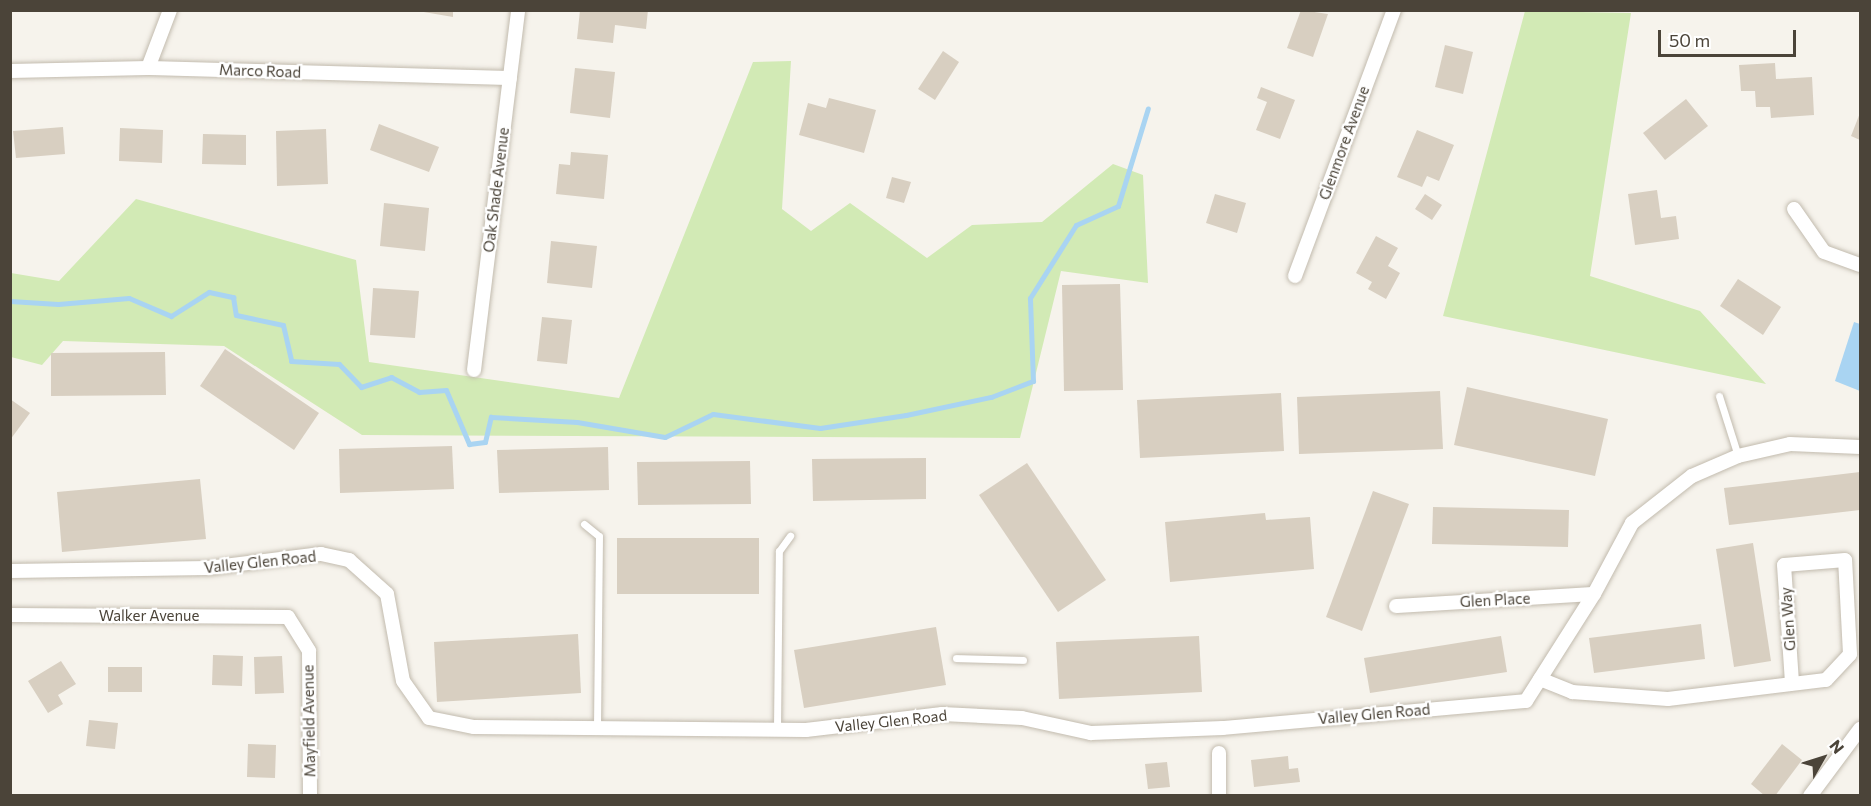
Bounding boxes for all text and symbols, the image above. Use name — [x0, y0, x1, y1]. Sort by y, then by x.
scale bar — [1661, 18, 1799, 56]
text: 50 m — [1669, 29, 1710, 51]
street label: Marco Road — [219, 61, 301, 81]
street label: Glenmore Avenue — [1315, 84, 1373, 202]
street label: Oak Shade Avenue — [479, 126, 513, 254]
street label: Valley Glen Road — [203, 547, 317, 577]
street label: Glen Way — [1777, 586, 1799, 652]
street label: Glen Place — [1459, 589, 1531, 611]
street label: Walker Avenue — [99, 607, 199, 625]
street label: Mayfield Avenue — [299, 665, 319, 777]
street label: Valley Glen Road — [1317, 700, 1431, 728]
street label: Valley Glen Road — [834, 706, 948, 736]
north arrow — [1793, 728, 1853, 788]
text: N — [1826, 736, 1849, 757]

